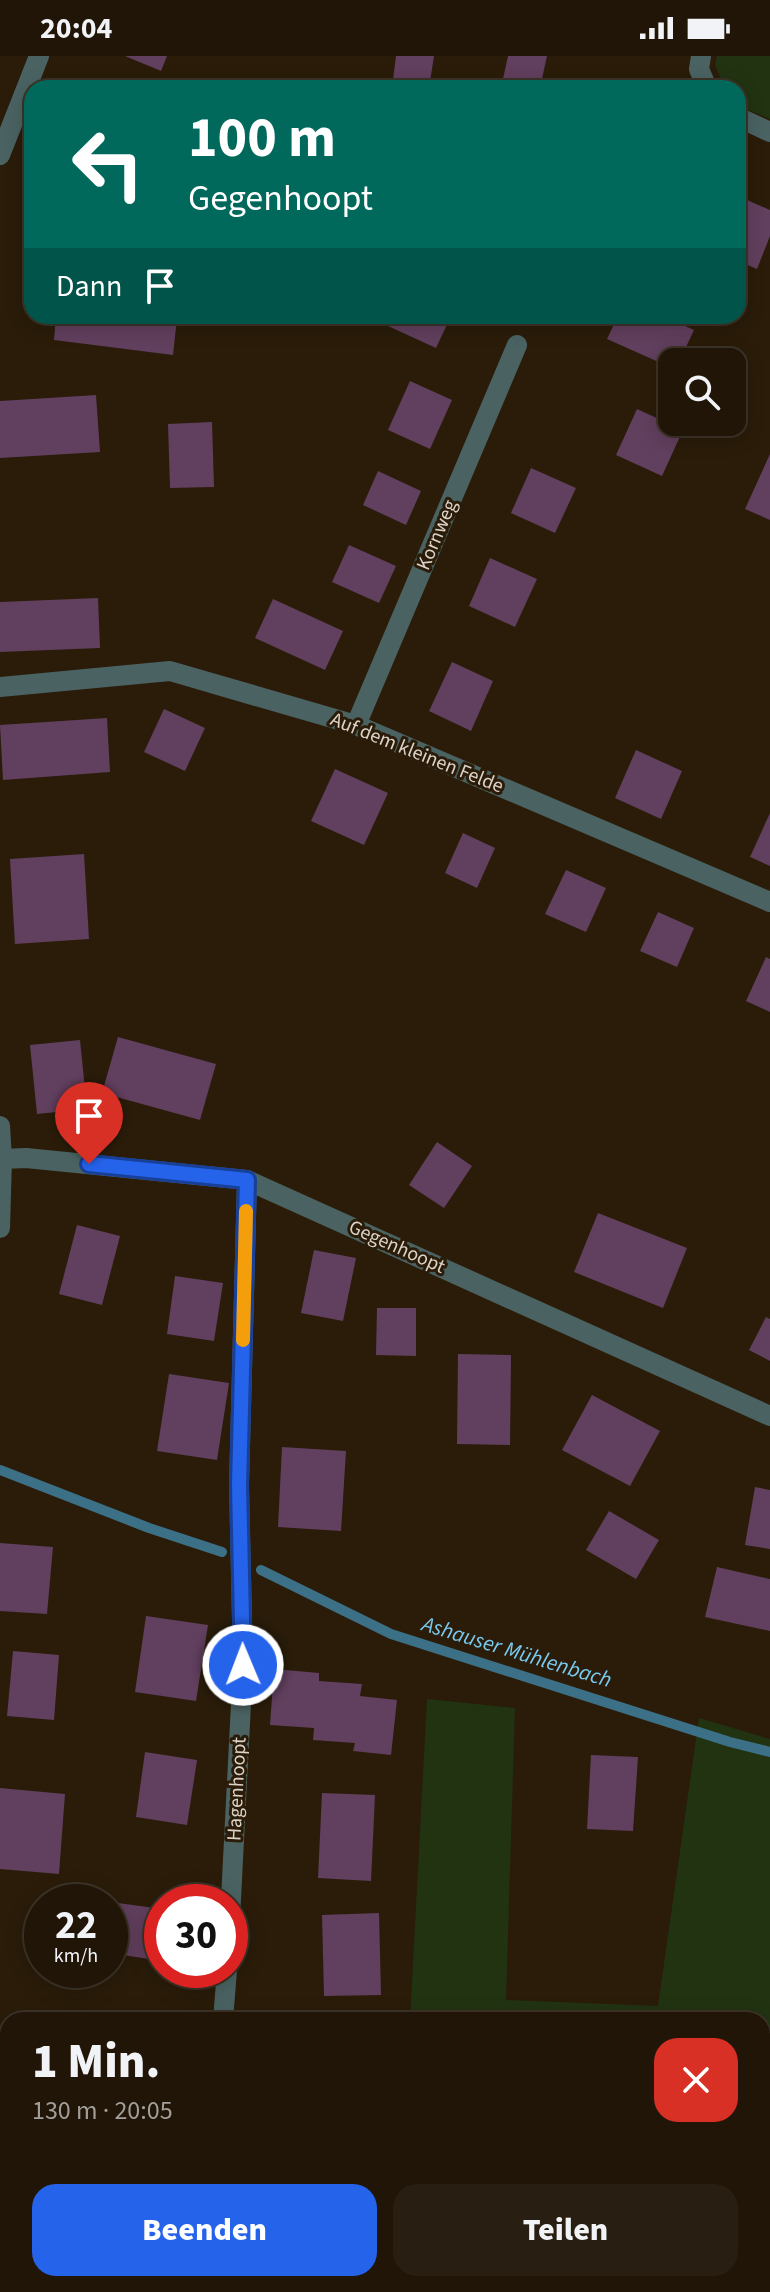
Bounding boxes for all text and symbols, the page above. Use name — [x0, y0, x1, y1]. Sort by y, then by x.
text: 20:04 — [40, 7, 112, 50]
text: 100 m — [188, 99, 336, 178]
icon: left — [56, 112, 160, 216]
text: Gegenhoopt — [188, 173, 373, 224]
icon: arrive — [138, 264, 182, 308]
text: Dann — [56, 265, 122, 308]
map controls — [658, 348, 746, 436]
button: search — [658, 348, 746, 436]
street label: Kornweg — [410, 495, 464, 575]
street label: Auf dem kleinen Felde — [326, 705, 508, 801]
pin — [55, 1082, 123, 1164]
icon: arrive — [67, 1094, 111, 1138]
street label: Gegenhoopt — [344, 1213, 450, 1281]
water label: Ashauser Mühlenbach — [416, 1607, 616, 1696]
position arrow — [201, 1623, 285, 1707]
street label: Hagenhoopt — [220, 1736, 254, 1842]
speed limit sign: 30 — [144, 1884, 248, 1988]
text: 22 — [55, 1897, 97, 1954]
text: km/h — [54, 1942, 98, 1970]
text: 1 Min. — [32, 2028, 160, 2096]
button: close — [654, 2038, 738, 2122]
text: 130 m · 20:05 — [32, 2092, 173, 2129]
button: Beenden — [32, 2184, 377, 2276]
button: Teilen — [393, 2184, 738, 2276]

